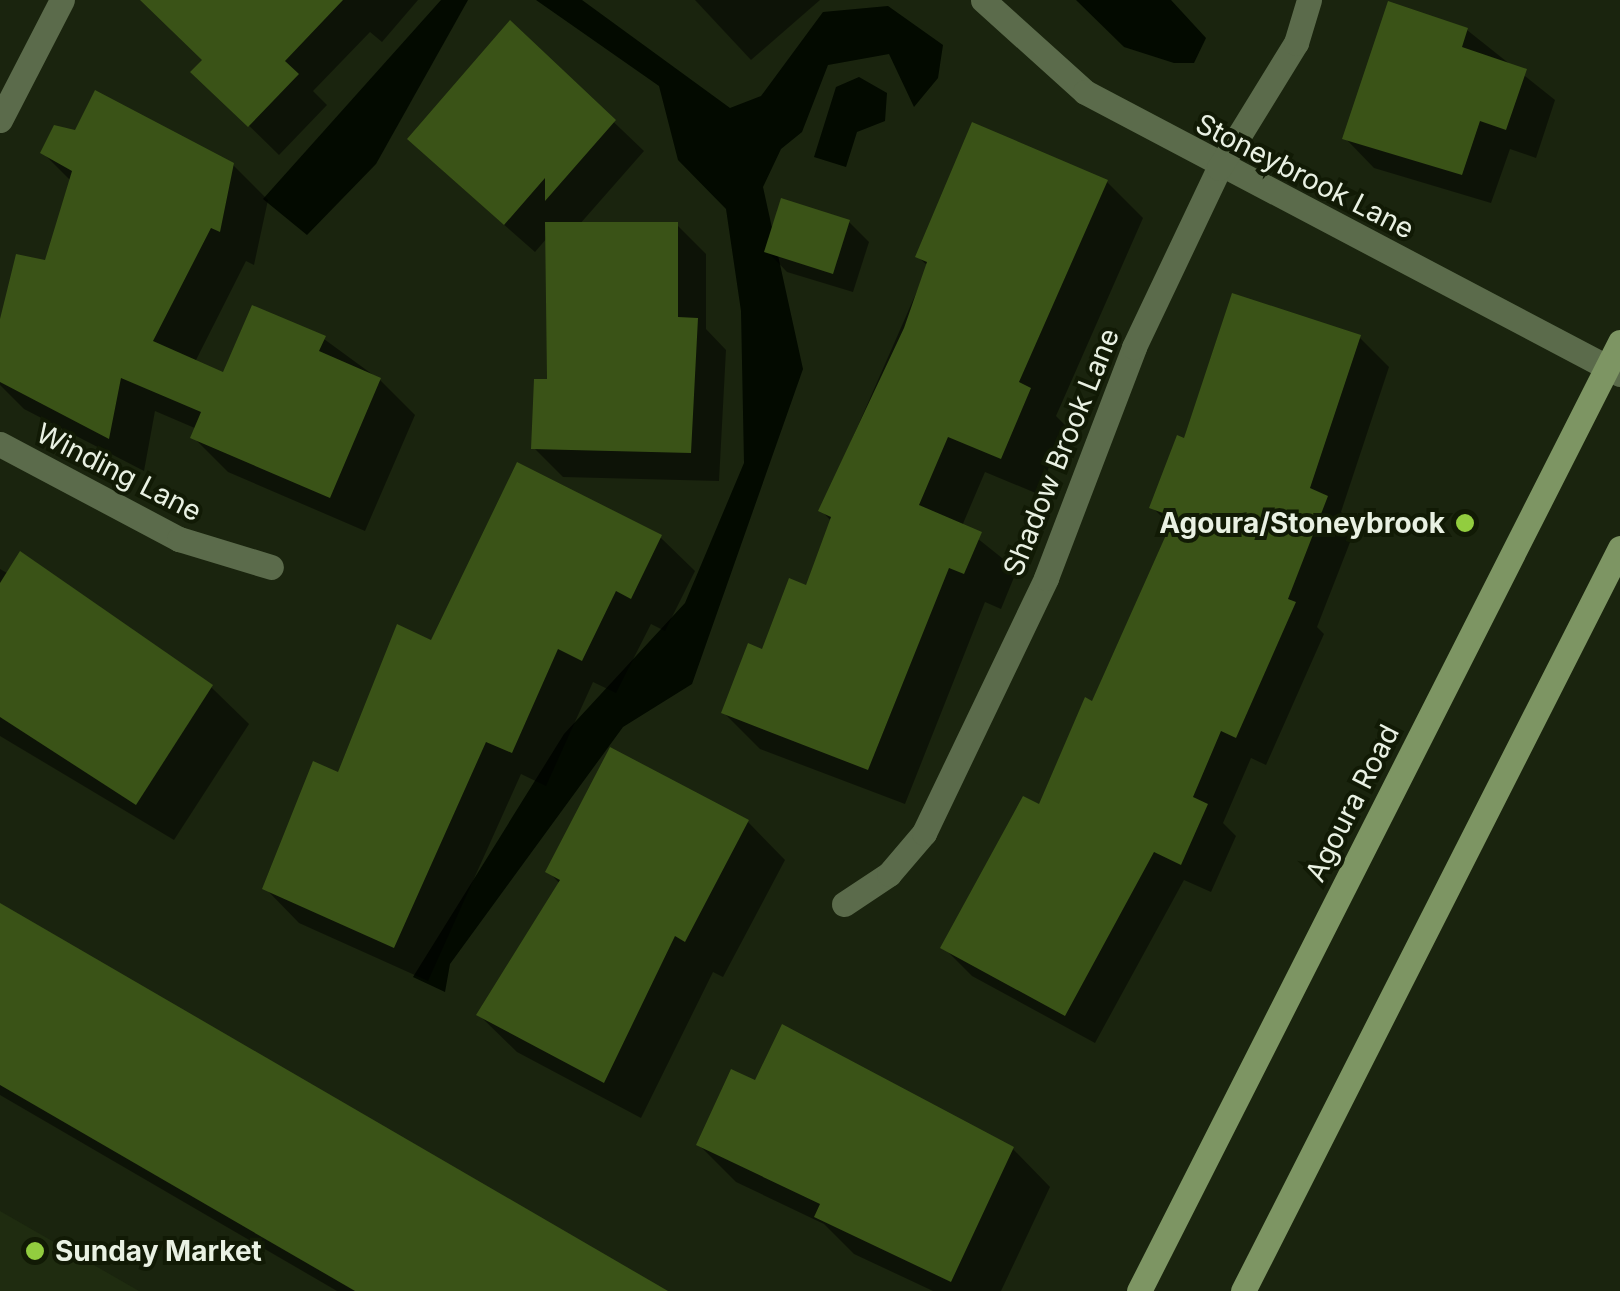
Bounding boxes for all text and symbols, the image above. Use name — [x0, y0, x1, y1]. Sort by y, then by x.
street label: Stoneybrook Lane — [1190, 106, 1420, 246]
street label: Shadow Brook Lane — [996, 323, 1126, 581]
street label: Winding Lane — [31, 416, 207, 528]
place label: Agoura/Stoneybrook — [1159, 506, 1445, 540]
marker: Agoura/Stoneybrook — [1454, 512, 1476, 534]
street label: Agoura Road — [1298, 719, 1406, 887]
place label: Sunday Market — [55, 1234, 262, 1268]
marker: Sunday Market — [24, 1240, 46, 1262]

